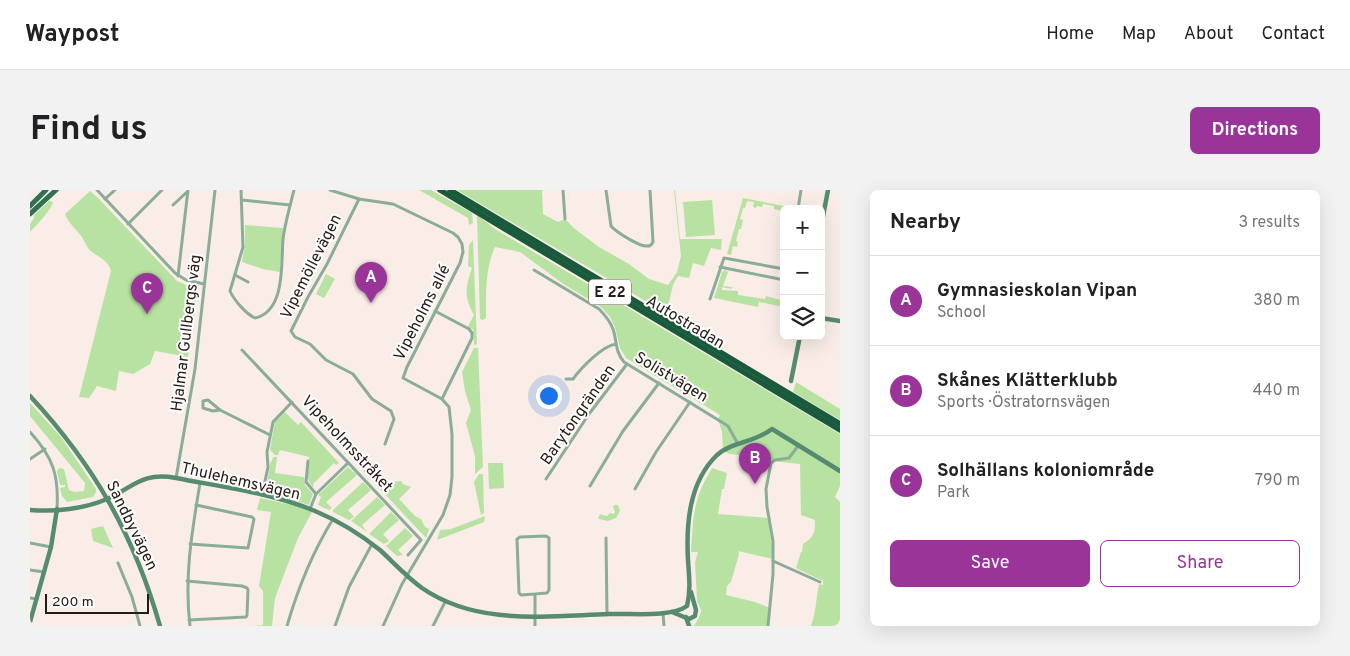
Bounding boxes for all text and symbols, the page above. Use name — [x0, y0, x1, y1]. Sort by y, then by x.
text: Waypost — [25, 20, 119, 50]
text: Home — [1046, 23, 1094, 46]
text: Map — [1122, 23, 1156, 46]
text: About — [1184, 23, 1233, 46]
text: Contact — [1261, 23, 1325, 46]
button: Directions — [1190, 107, 1320, 154]
text: Find us — [30, 108, 148, 152]
map controls — [780, 205, 825, 340]
button: + — [780, 205, 825, 250]
text: Nearby — [890, 209, 961, 236]
street label: Vipemöllevägen — [277, 211, 347, 323]
text: 3 results — [1238, 213, 1300, 233]
button: − — [780, 250, 825, 295]
street label: Hjalmar Gullbergs väg — [167, 254, 207, 413]
pin: A — [355, 262, 387, 303]
street label: Vipeholms allé — [390, 262, 456, 364]
pin: C — [131, 273, 163, 314]
text: Gymnasieskolan Vipan — [937, 279, 1137, 303]
road number: E 22 — [589, 280, 631, 304]
street label: Autostradan — [642, 291, 728, 354]
text: A — [900, 291, 912, 311]
text: 380 m — [1253, 291, 1300, 311]
button: layers — [780, 295, 825, 340]
text: School — [937, 303, 986, 323]
street label: Solistvägen — [630, 348, 712, 408]
street label: Barytongränden — [537, 361, 621, 469]
text: Skånes Klätterklubb — [937, 369, 1118, 393]
text: B — [900, 381, 912, 401]
text: 440 m — [1253, 381, 1300, 401]
your location — [536, 383, 562, 409]
street label: Vipeholmsstråket — [296, 392, 397, 497]
text: Sports · Östratornsvägen — [937, 393, 1110, 413]
pin: B — [739, 443, 771, 484]
street label: Thulehemsvägen — [179, 458, 302, 505]
text: Solhällans koloniområde — [937, 459, 1154, 483]
text: C — [901, 471, 911, 491]
text: 790 m — [1255, 471, 1300, 491]
street label: Sandbyvägen — [101, 478, 162, 574]
text: Park — [937, 483, 970, 503]
button: Save — [890, 540, 1090, 587]
button: Share — [1100, 540, 1300, 587]
scale bar — [45, 591, 149, 614]
text: 200 m — [52, 594, 94, 611]

